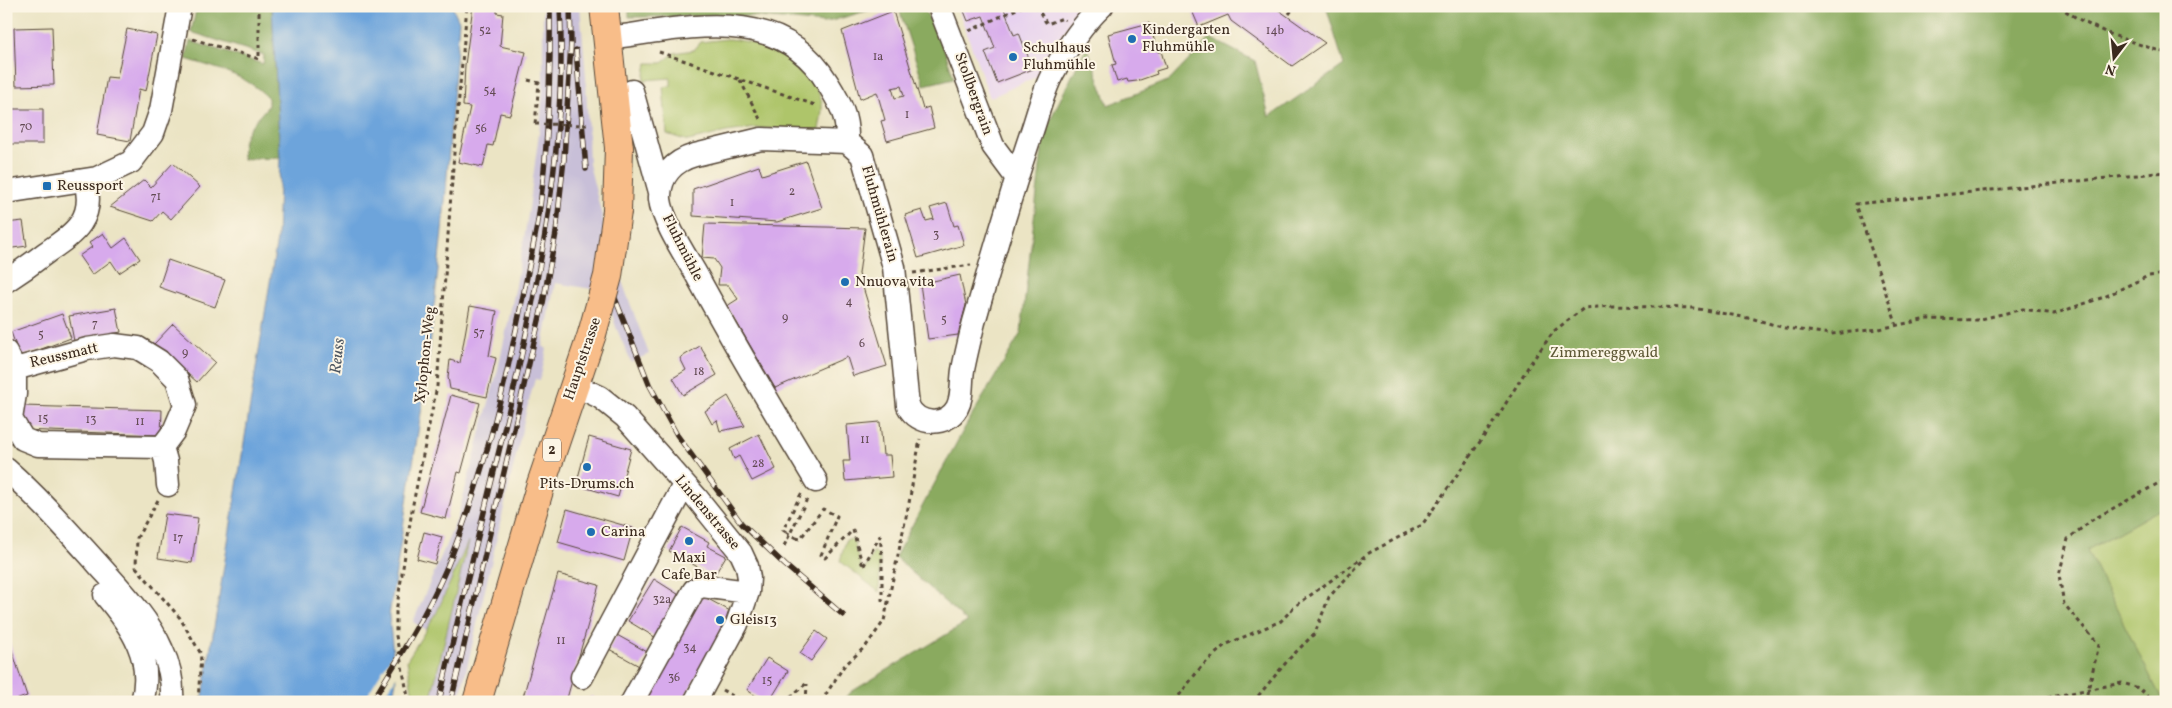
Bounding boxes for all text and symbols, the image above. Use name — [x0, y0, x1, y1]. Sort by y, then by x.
place label: Kindergarten Fluhmühle — [1142, 20, 1230, 58]
house number: 52 — [479, 23, 491, 39]
house number: 14b — [1266, 23, 1285, 39]
north arrow — [2090, 32, 2140, 82]
marker: Kindergarten Fluhmühle — [1126, 33, 1138, 45]
place label: Schulhaus Fluhmühle — [1023, 38, 1096, 76]
house number: 1a — [873, 49, 883, 65]
street label: Stollbergrain — [948, 50, 998, 138]
marker: Schulhaus Fluhmühle — [1007, 51, 1019, 63]
text: N — [2103, 59, 2118, 80]
house number: 54 — [484, 83, 496, 99]
house number: 1 — [905, 107, 909, 123]
house number: 70 — [20, 119, 32, 135]
house number: 56 — [475, 121, 487, 137]
street label: Fluhmühlerain — [855, 163, 903, 265]
place label: Reussport — [57, 176, 124, 197]
marker: Reussport — [41, 180, 53, 192]
house number: 2 — [789, 184, 795, 200]
house number: 71 — [151, 189, 161, 205]
house number: 1 — [730, 195, 734, 211]
street label: Fluhmühle — [656, 211, 708, 285]
house number: 3 — [933, 227, 939, 243]
place label: Nnuova vita — [855, 272, 935, 293]
marker: Nnuova vita — [839, 276, 851, 288]
house number: 4 — [845, 294, 853, 310]
street label: Xylophon-Weg — [410, 305, 442, 405]
house number: 9 — [782, 310, 788, 326]
house number: 5 — [941, 312, 947, 328]
street label: Hauptstrasse — [559, 315, 607, 403]
house number: 7 — [92, 316, 98, 332]
house number: 57 — [473, 325, 485, 341]
house number: 5 — [38, 327, 44, 343]
house number: 6 — [859, 336, 865, 352]
water label: Reuss — [325, 337, 351, 375]
street label: Reussmatt — [28, 338, 100, 374]
park label: Zimmereggwald — [1550, 343, 1658, 364]
house number: 9 — [182, 345, 188, 361]
house number: 18 — [694, 364, 704, 380]
house number: 15 — [38, 411, 48, 427]
house number: 13 — [86, 412, 96, 428]
house number: 11 — [135, 414, 145, 430]
house number: 11 — [860, 432, 870, 448]
road number: 2 — [543, 438, 561, 462]
house number: 28 — [752, 456, 764, 472]
marker: Pits-Drums.ch — [581, 461, 593, 473]
street label: Lindenstrasse — [669, 471, 745, 555]
place label: Pits-Drums.ch — [540, 474, 634, 495]
place label: Carina — [601, 522, 646, 543]
marker: Carina — [585, 526, 597, 538]
house number: 17 — [173, 530, 183, 546]
marker: Maxi Cafe Bar — [683, 535, 695, 547]
place label: Maxi Cafe Bar — [661, 548, 717, 586]
house number: 32a — [653, 592, 671, 608]
place label: Gleis13 — [730, 610, 777, 631]
marker: Gleis13 — [714, 614, 726, 626]
house number: 11 — [556, 633, 566, 649]
house number: 34 — [683, 640, 697, 656]
house number: 36 — [668, 670, 680, 686]
house number: 15 — [762, 673, 772, 689]

